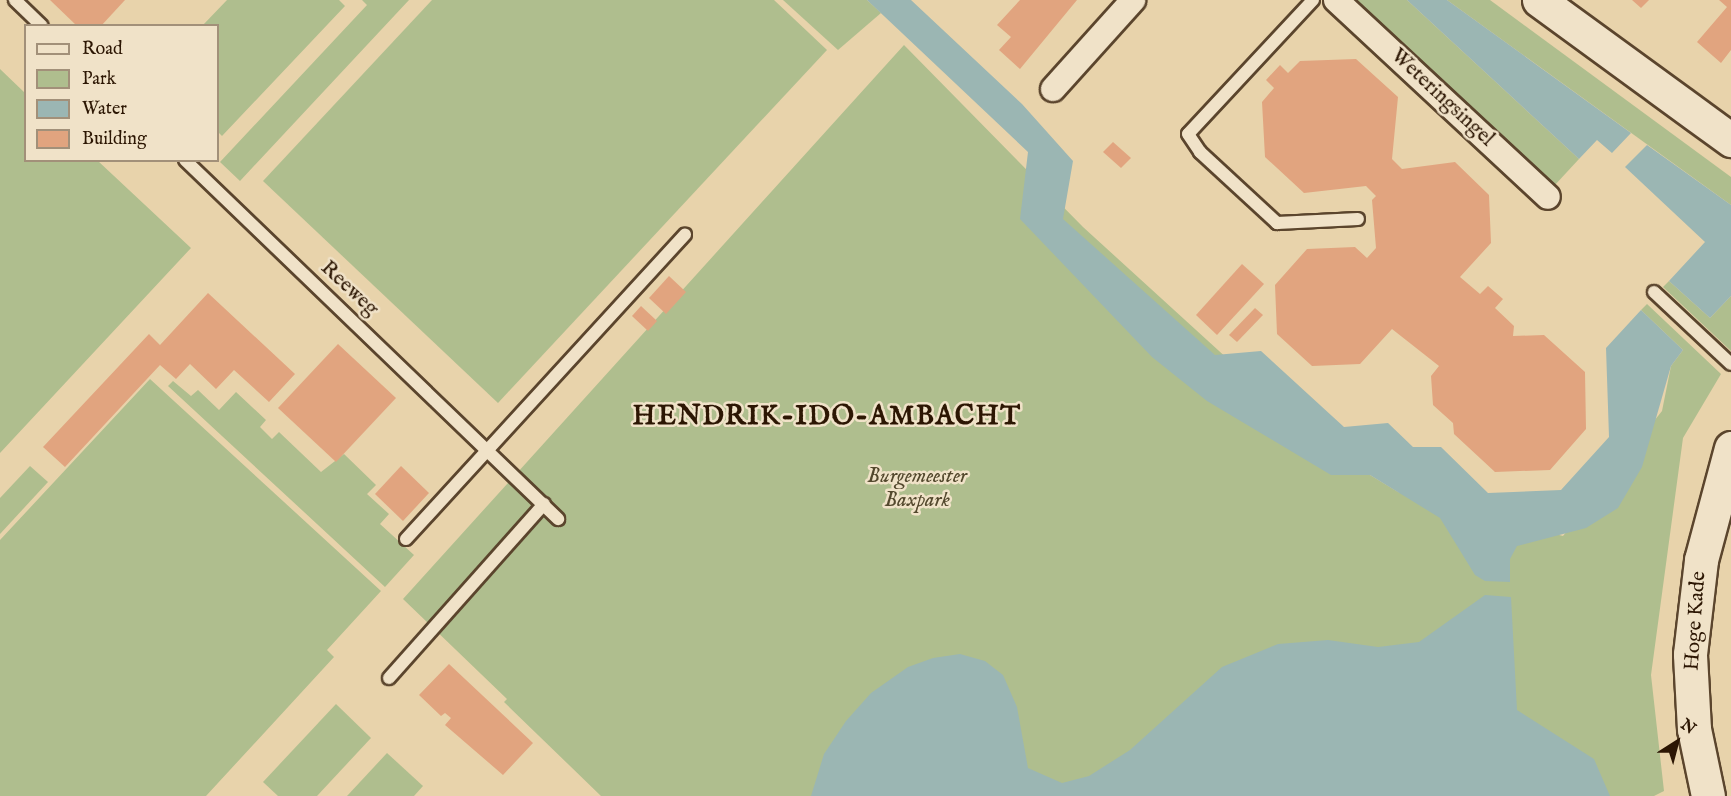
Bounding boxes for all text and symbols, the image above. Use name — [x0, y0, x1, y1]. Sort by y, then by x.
legend — [24, 24, 219, 162]
text: Road — [82, 38, 123, 61]
street label: Weteringsingel — [1385, 44, 1499, 152]
text: Park — [82, 68, 116, 91]
text: Water — [82, 98, 127, 121]
text: Building — [82, 128, 147, 151]
street label: Reeweg — [315, 256, 383, 322]
district label: HENDRIK-IDO-AMBACHT — [633, 402, 1021, 434]
park label: Burgemeester Baxpark — [867, 464, 967, 514]
street label: Hoge Kade — [1680, 570, 1712, 672]
north arrow — [1647, 712, 1707, 772]
text: N — [1676, 715, 1699, 740]

